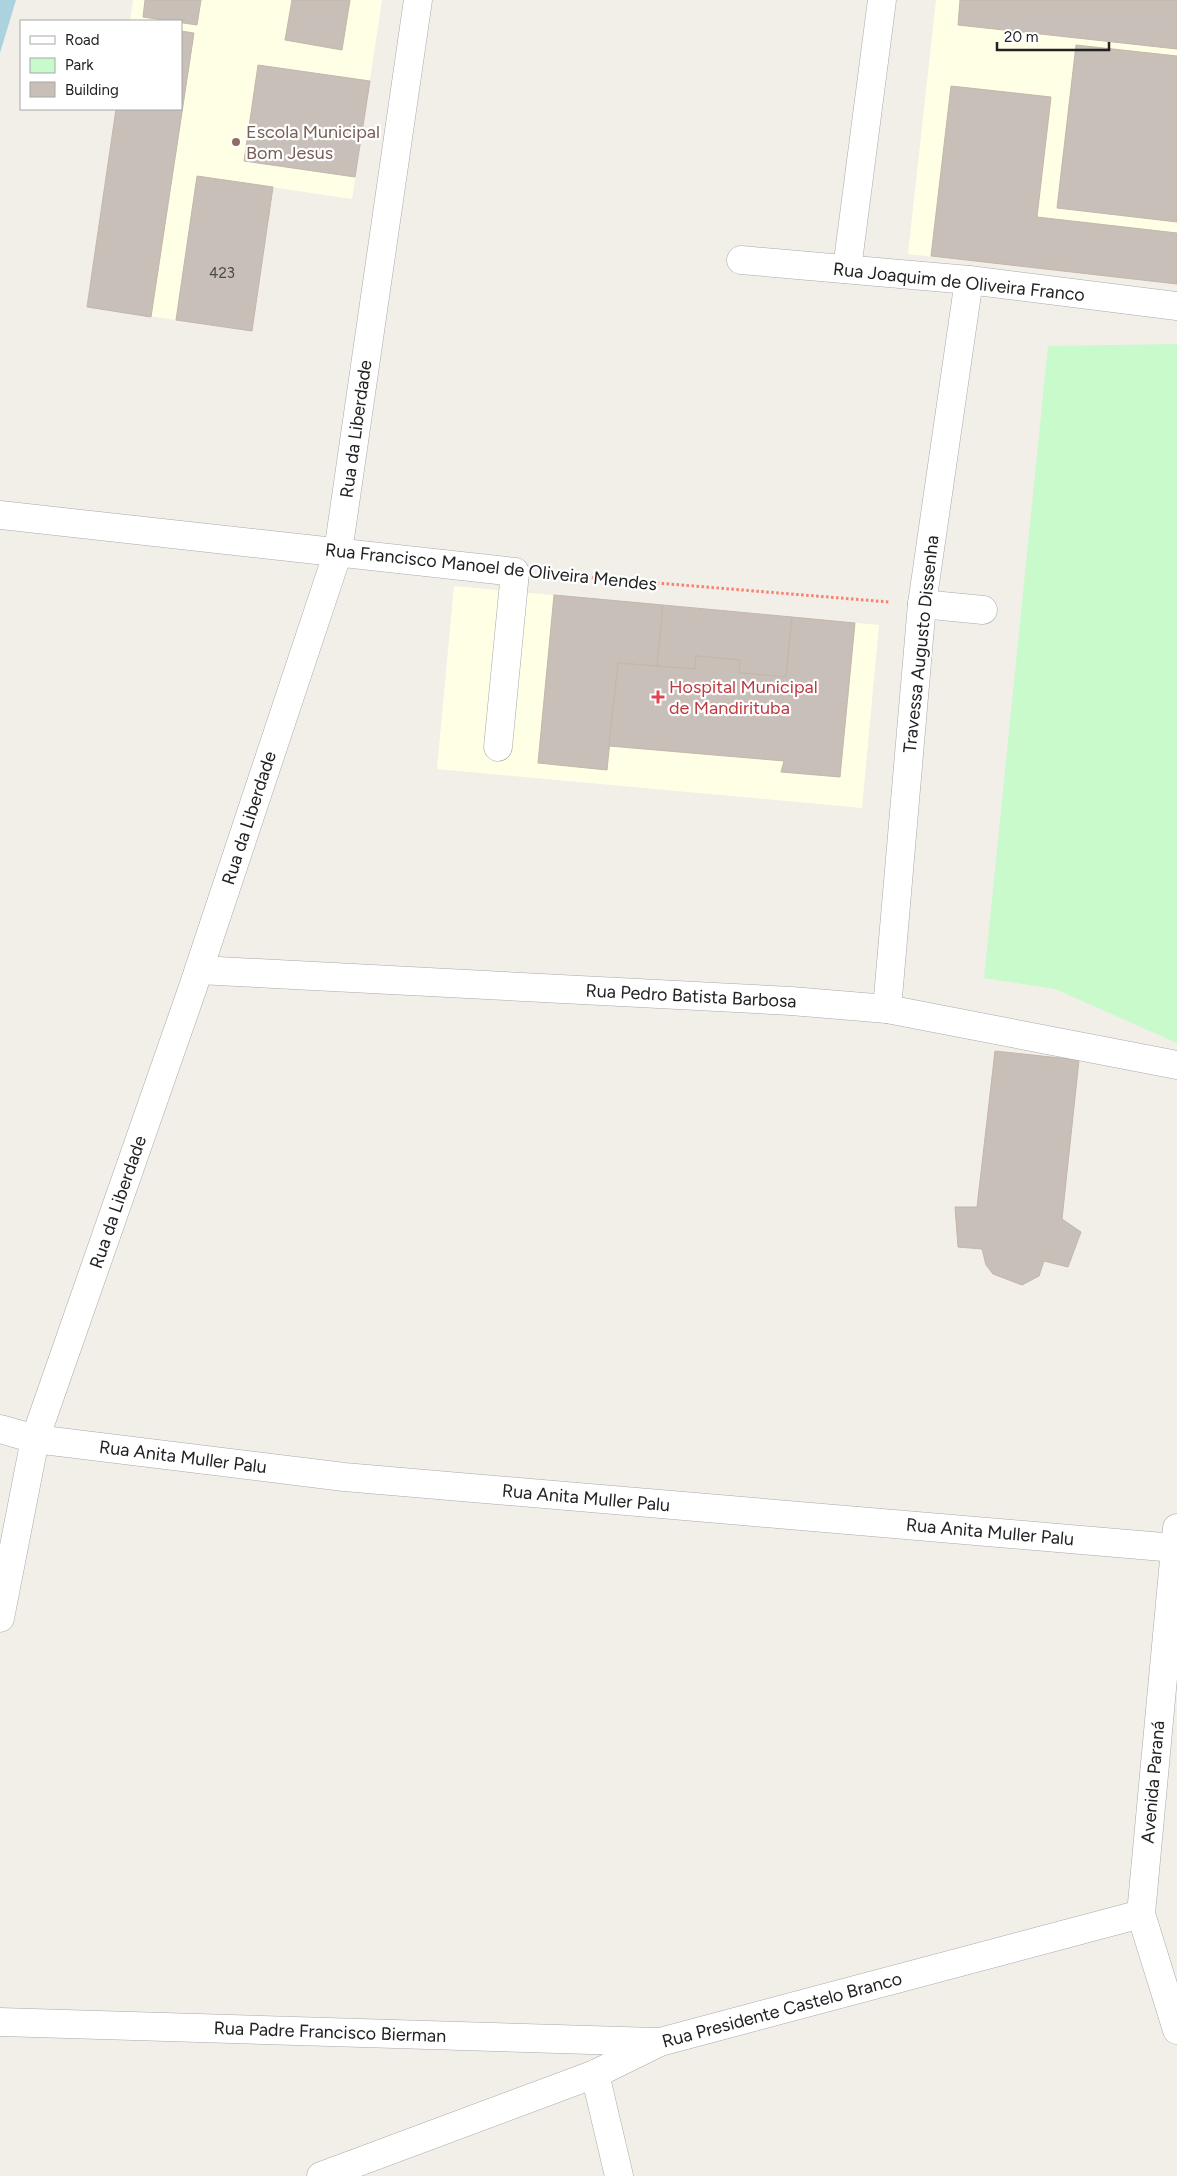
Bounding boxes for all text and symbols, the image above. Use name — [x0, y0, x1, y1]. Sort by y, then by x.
legend — [20, 20, 182, 110]
scale bar — [997, 20, 1110, 52]
text: 20 m — [1004, 28, 1038, 46]
text: Road — [65, 31, 100, 49]
text: Park — [65, 56, 94, 74]
text: Building — [65, 81, 119, 99]
place label: Escola Municipal Bom Jesus — [246, 121, 380, 164]
marker: Escola Municipal Bom Jesus — [230, 136, 242, 148]
street label: Rua Joaquim de Oliveira Franco — [832, 258, 1086, 306]
house number: 423 — [209, 264, 235, 282]
street label: Rua da Liberdade — [335, 358, 377, 499]
street label: Travessa Augusto Dissenha — [899, 534, 943, 754]
street label: Rua Francisco Manoel de Oliveira Mendes — [324, 539, 658, 595]
place label: Hospital Municipal de Mandirituba — [669, 676, 818, 719]
marker: Hospital Municipal de Mandirituba — [651, 690, 665, 704]
street label: Rua da Liberdade — [217, 748, 281, 888]
street label: Rua Pedro Batista Barbosa — [585, 979, 797, 1013]
street label: Rua da Liberdade — [85, 1132, 151, 1271]
street label: Rua Anita Muller Palu — [98, 1436, 268, 1478]
street label: Rua Anita Muller Palu — [501, 1480, 671, 1516]
street label: Rua Anita Muller Palu — [905, 1514, 1075, 1550]
street label: Avenida Paraná — [1137, 1720, 1169, 1844]
street label: Rua Presidente Castelo Branco — [660, 1967, 904, 2053]
street label: Rua Padre Francisco Bierman — [213, 2017, 447, 2047]

